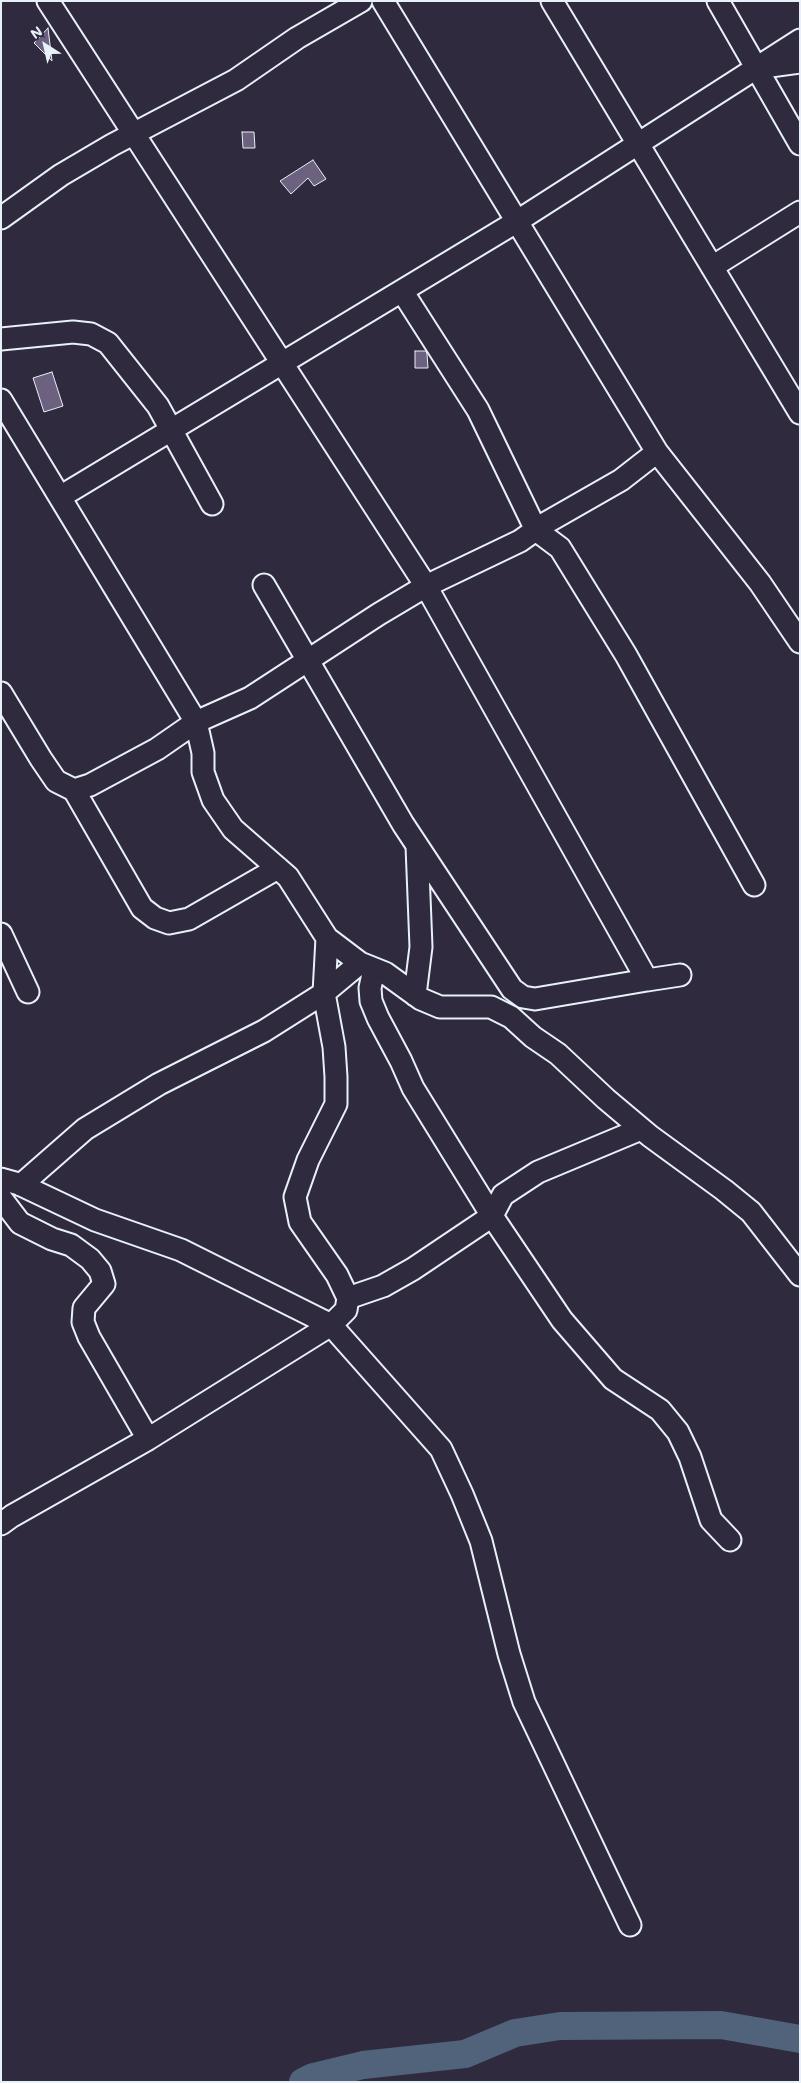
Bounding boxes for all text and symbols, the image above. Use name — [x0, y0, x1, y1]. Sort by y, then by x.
north arrow — [20, 20, 70, 70]
text: N — [26, 21, 46, 43]

